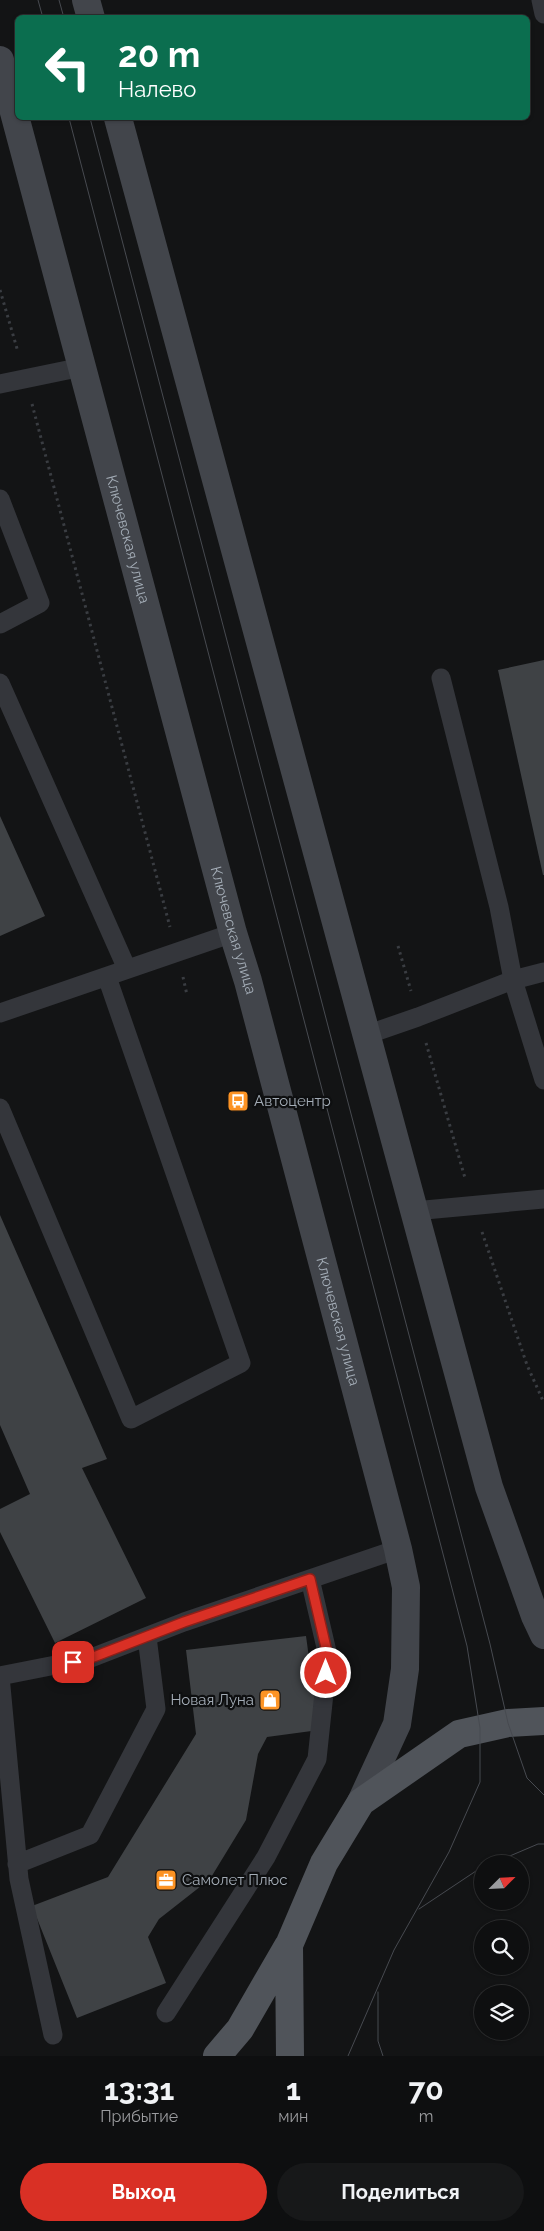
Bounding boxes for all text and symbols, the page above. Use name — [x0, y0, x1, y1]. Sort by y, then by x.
text: 20 m — [118, 34, 200, 75]
icon: left — [35, 35, 100, 100]
text: Налево — [118, 76, 196, 102]
street label: Ключевская улица — [102, 473, 154, 605]
street label: Ключевская улица — [207, 864, 260, 996]
bus stop icon: Автоцентр — [226, 1089, 250, 1113]
place label: Автоцентр — [254, 1092, 331, 1110]
street label: Ключевская улица — [312, 1255, 363, 1388]
pin — [52, 1641, 94, 1683]
position arrow — [299, 1646, 351, 1698]
icon: arrive — [59, 1648, 87, 1676]
shop icon: Новая Луна — [258, 1688, 282, 1712]
place label: Новая Луна — [170, 1691, 254, 1709]
north arrow — [474, 1855, 529, 1910]
map controls — [474, 1855, 529, 2040]
office icon: Самолет Плюс — [154, 1868, 178, 1892]
place label: Самолет Плюс — [182, 1871, 287, 1889]
button: search — [474, 1920, 529, 1975]
button: layers — [474, 1985, 529, 2040]
text: 13:31 — [104, 2072, 174, 2107]
text: 1 — [286, 2072, 301, 2107]
text: 70 — [409, 2072, 444, 2107]
text: Прибытие — [100, 2107, 178, 2126]
text: мин — [278, 2107, 308, 2126]
text: m — [419, 2107, 434, 2126]
button: Выход — [20, 2163, 267, 2221]
button: Поделиться — [277, 2163, 524, 2221]

